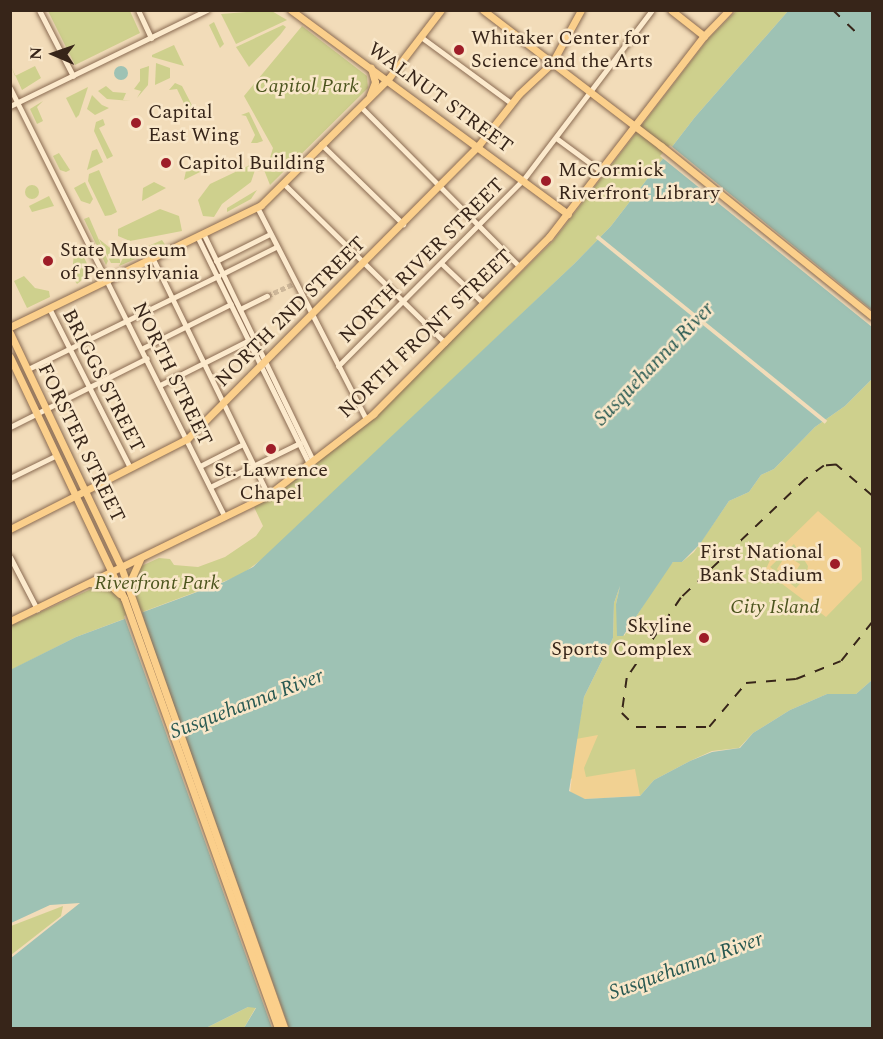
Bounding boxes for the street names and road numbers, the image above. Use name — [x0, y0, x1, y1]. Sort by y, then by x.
street label: WALNUT STREET — [363, 37, 517, 159]
street label: NORTH RIVER STREET — [334, 173, 510, 349]
street label: NORTH 2ND STREET — [211, 232, 371, 392]
street label: NORTH FRONT STREET — [334, 245, 518, 423]
street label: NORTH STREET — [127, 298, 217, 450]
street label: BRIGGS STREET — [57, 305, 149, 457]
street label: FORSTER STREET — [32, 360, 130, 526]

